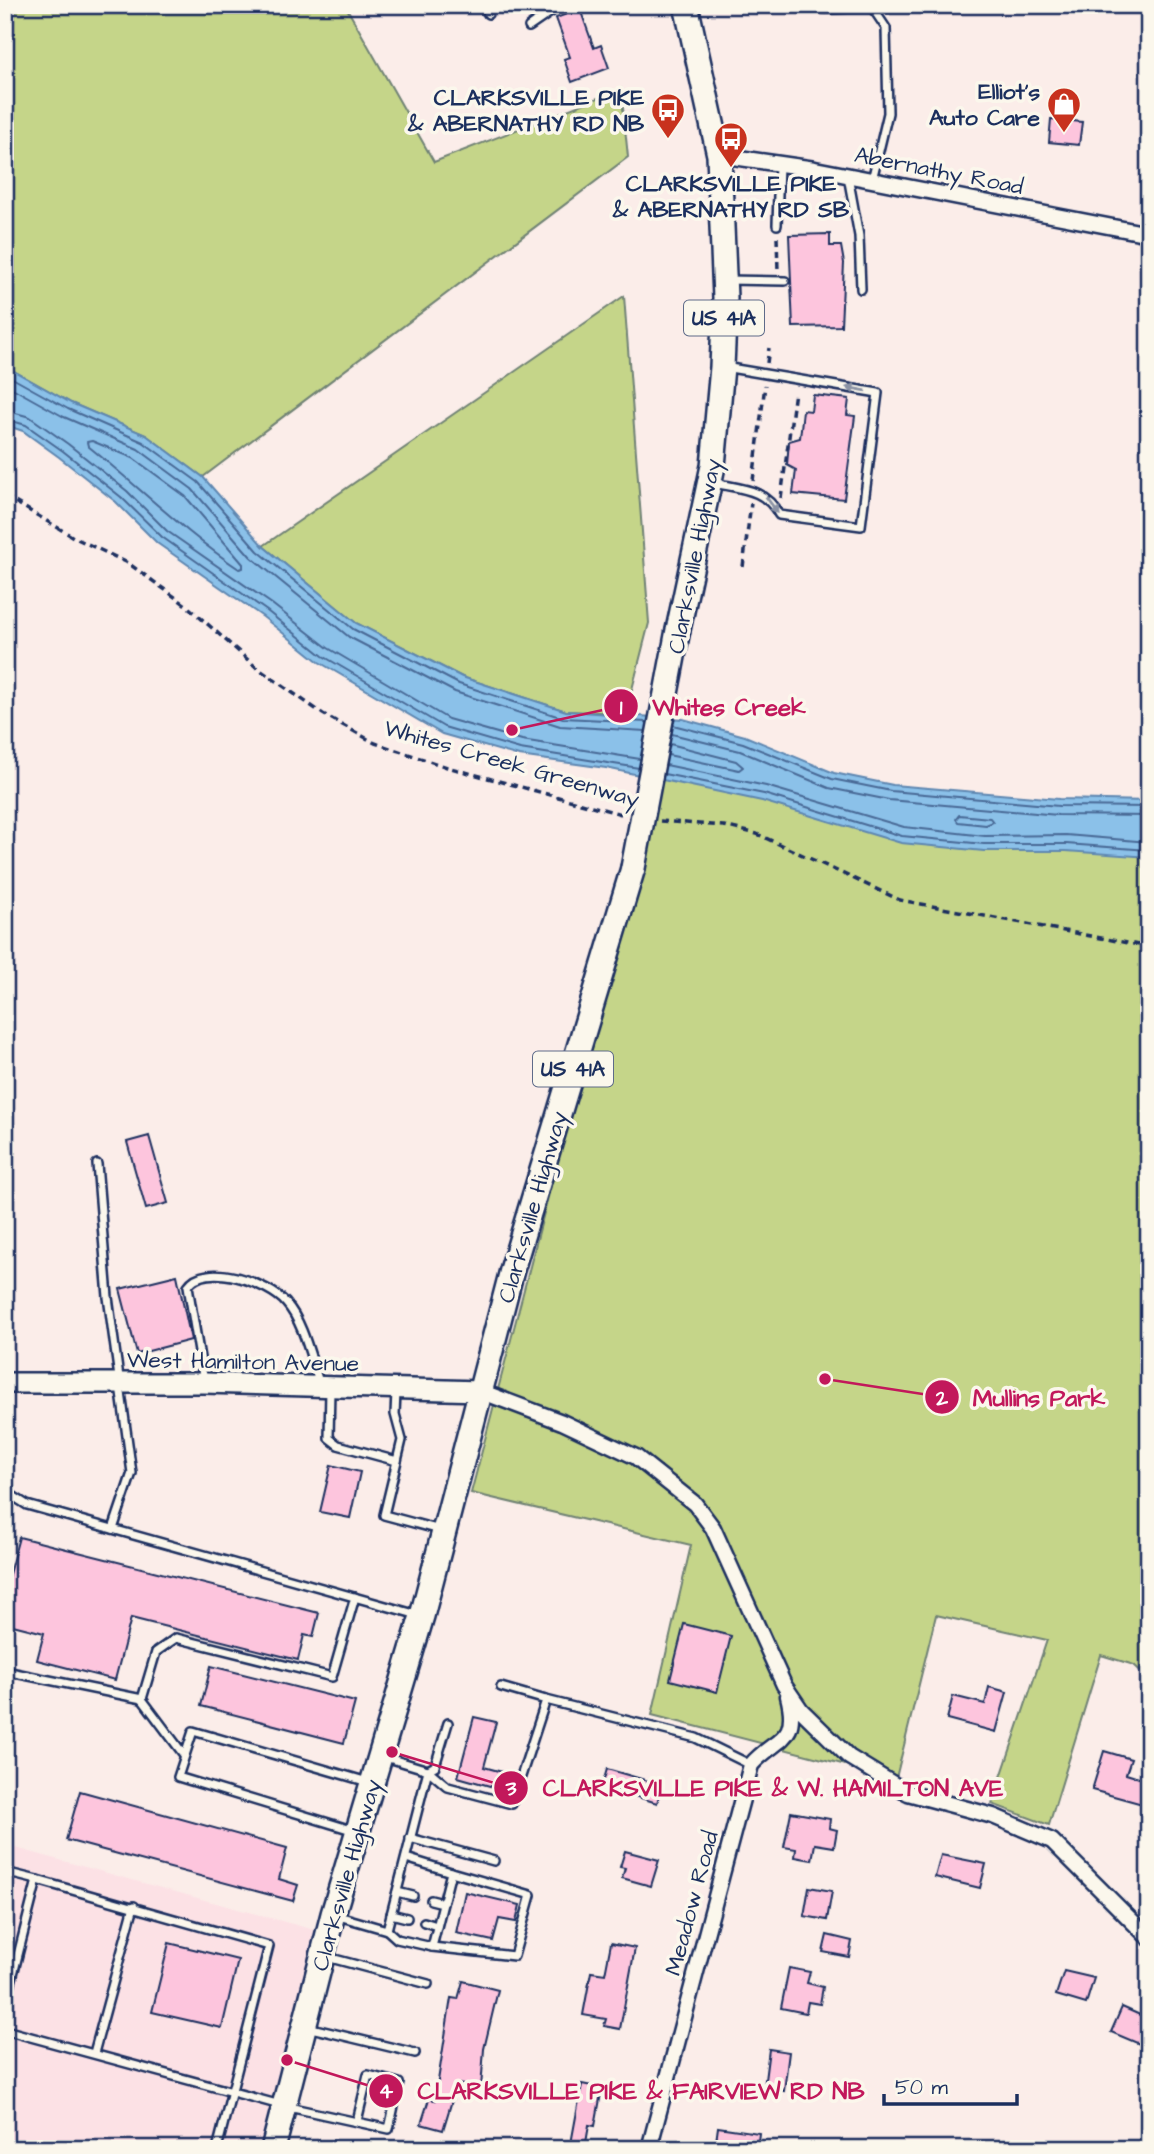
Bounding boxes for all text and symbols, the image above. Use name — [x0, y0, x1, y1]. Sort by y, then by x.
place label: Elliot's Auto Care — [929, 76, 1041, 134]
place label: CLARKSVILLE PIKE & ABERNATHY RD NB — [407, 82, 645, 140]
shop icon: Elliot's Auto Care — [1045, 85, 1083, 134]
bus stop icon: CLARKSVILLE PIKE & ABERNATHY RD NB — [649, 91, 687, 140]
bus stop icon: CLARKSVILLE PIKE & ABERNATHY RD SB — [712, 120, 750, 169]
street label: Abernathy Road — [851, 139, 1026, 204]
place label: CLARKSVILLE PIKE & ABERNATHY RD SB — [612, 168, 850, 226]
road number: US 41A — [684, 300, 764, 336]
one-way arrow — [845, 383, 867, 394]
street label: Clarksville Highway — [660, 456, 731, 657]
one-way arrow — [765, 496, 779, 514]
callout: Whites Creek — [603, 684, 819, 729]
text: Whites Creek — [651, 691, 806, 725]
text: 1 — [620, 693, 623, 722]
street label: Whites Creek Greenway — [380, 712, 643, 817]
road number: US 41A — [533, 1052, 613, 1086]
street label: Clarksville Highway — [490, 1107, 577, 1307]
street label: West Hamilton Avenue — [127, 1344, 359, 1380]
callout: Mullins Park — [924, 1375, 1120, 1420]
text: Mullins Park — [973, 1382, 1105, 1416]
text: 2 — [935, 1384, 949, 1413]
callout: CLARKSVILLE PIKE & W. HAMILTON AVE — [494, 1765, 1017, 1810]
text: CLARKSVILLE PIKE & W. HAMILTON AVE — [543, 1772, 1004, 1806]
text: 3 — [505, 1774, 517, 1803]
street label: Clarksville Highway — [304, 1775, 391, 1975]
street label: Meadow Road — [657, 1827, 727, 1979]
scale bar — [884, 2063, 1018, 2107]
callout: CLARKSVILLE PIKE & FAIRVIEW RD NB — [369, 2068, 879, 2113]
text: 50 m — [895, 2073, 949, 2102]
text: CLARKSVILLE PIKE & FAIRVIEW RD NB — [418, 2075, 865, 2109]
text: 4 — [379, 2077, 394, 2106]

